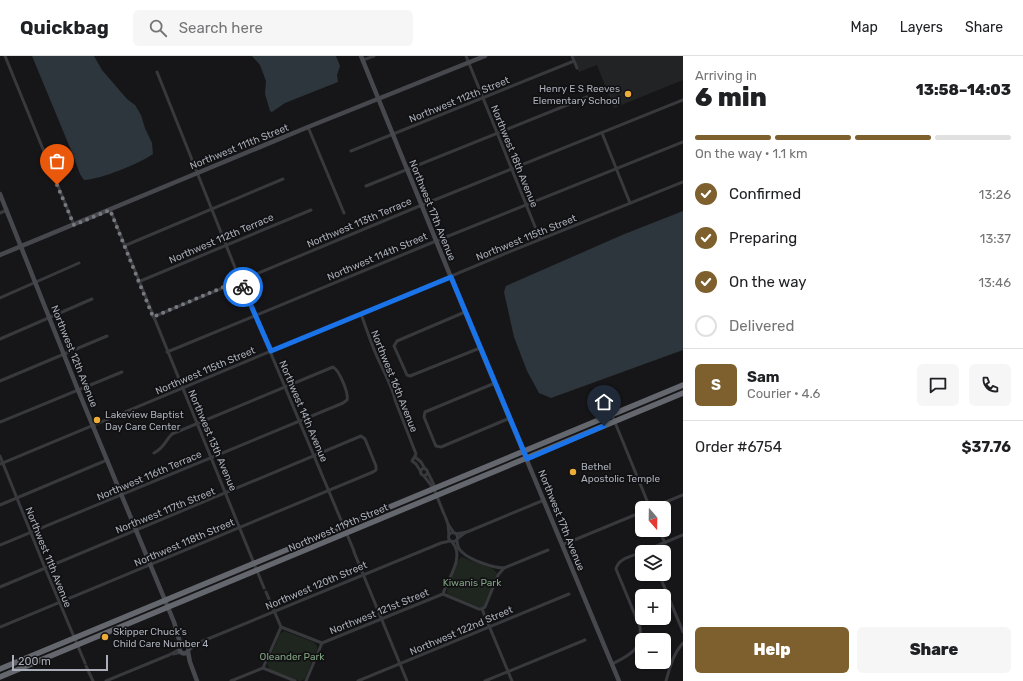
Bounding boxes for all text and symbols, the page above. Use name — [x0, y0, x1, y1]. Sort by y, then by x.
search box — [133, 10, 413, 46]
text: Quickbag — [20, 16, 109, 39]
icon: search — [147, 17, 169, 39]
text: Search here — [179, 19, 263, 37]
text: Map — [851, 19, 878, 36]
text: Layers — [900, 19, 943, 36]
text: Share — [965, 19, 1003, 36]
text: Arriving in — [695, 68, 757, 83]
street label: Northwest 112th Street — [407, 74, 511, 126]
text: 13:58–14:03 — [916, 81, 1011, 99]
text: 6 min — [695, 82, 767, 113]
place label: Henry E S Reeves Elementary School — [533, 83, 620, 107]
marker: Henry E S Reeves Elementary School — [623, 89, 633, 99]
street label: Northwest 18th Avenue — [488, 103, 540, 210]
street label: Northwest 111th Street — [188, 122, 291, 172]
pin — [40, 144, 74, 185]
text: On the way · 1.1 km — [695, 146, 808, 161]
icon: bag — [46, 150, 68, 172]
street label: Northwest 17th Avenue — [406, 158, 458, 263]
icon: check — [695, 183, 717, 205]
text: Confirmed — [729, 185, 801, 203]
text: 13:26 — [979, 187, 1011, 202]
street label: Northwest 113th Terrace — [305, 195, 414, 250]
street label: Northwest 112th Terrace — [167, 211, 276, 266]
street label: Northwest 115th Street — [474, 212, 578, 264]
icon: check — [695, 227, 717, 249]
text: Preparing — [729, 229, 797, 247]
street label: Northwest 114th Street — [326, 230, 429, 283]
text: 13:37 — [980, 231, 1011, 246]
courier — [223, 267, 263, 307]
icon: check — [695, 271, 717, 293]
text: On the way — [729, 273, 807, 291]
text: 13:46 — [978, 275, 1011, 290]
icon: bike — [232, 276, 254, 298]
street label: Northwest 12th Avenue — [48, 304, 100, 409]
text: Delivered — [729, 317, 794, 335]
street label: Northwest 16th Avenue — [368, 329, 420, 434]
street label: Northwest 115th Street — [154, 344, 257, 397]
street label: Northwest 14th Avenue — [276, 359, 330, 464]
button: chat — [917, 364, 959, 406]
button: phone — [969, 364, 1011, 406]
text: Sam — [747, 368, 780, 386]
text: S — [711, 376, 721, 394]
pin — [587, 385, 621, 426]
text: Courier · 4.6 — [747, 386, 820, 401]
street label: Northwest 13th Avenue — [185, 388, 239, 493]
icon: home — [593, 391, 615, 413]
place label: Lakeview Baptist Day Care Center — [105, 409, 184, 433]
marker: Lakeview Baptist Day Care Center — [92, 415, 102, 425]
text: Order #6754 — [695, 438, 782, 456]
text: $37.76 — [962, 438, 1011, 456]
street label: Northwest 116th Terrace — [95, 448, 204, 503]
place label: Bethel Apostolic Temple — [581, 461, 660, 485]
marker: Bethel Apostolic Temple — [568, 467, 578, 477]
street label: Northwest 17th Avenue — [535, 468, 587, 573]
street label: Northwest 117th Street — [114, 485, 217, 536]
street label: Northwest 119th Street — [287, 501, 390, 554]
north arrow — [635, 501, 671, 537]
map controls — [635, 501, 671, 669]
street label: Northwest 11th Avenue — [22, 505, 74, 610]
street label: Northwest 118th Street — [133, 516, 236, 569]
button: layers — [635, 545, 671, 581]
street label: Northwest 120th Street — [264, 559, 369, 613]
park label: Kiwanis Park — [443, 577, 502, 589]
street label: Northwest 121st Street — [328, 586, 431, 637]
button: + — [635, 589, 671, 625]
street label: Northwest 122nd Street — [408, 604, 515, 658]
place label: Skipper Chuck's Child Care Number 4 — [113, 626, 209, 650]
button: Help — [695, 627, 849, 673]
button: Share — [857, 627, 1011, 673]
marker: Skipper Chuck's Child Care Number 4 — [100, 632, 110, 642]
button: − — [635, 633, 671, 669]
park label: Oleander Park — [260, 651, 325, 663]
scale bar — [12, 653, 108, 672]
text: 200 m — [18, 655, 51, 668]

